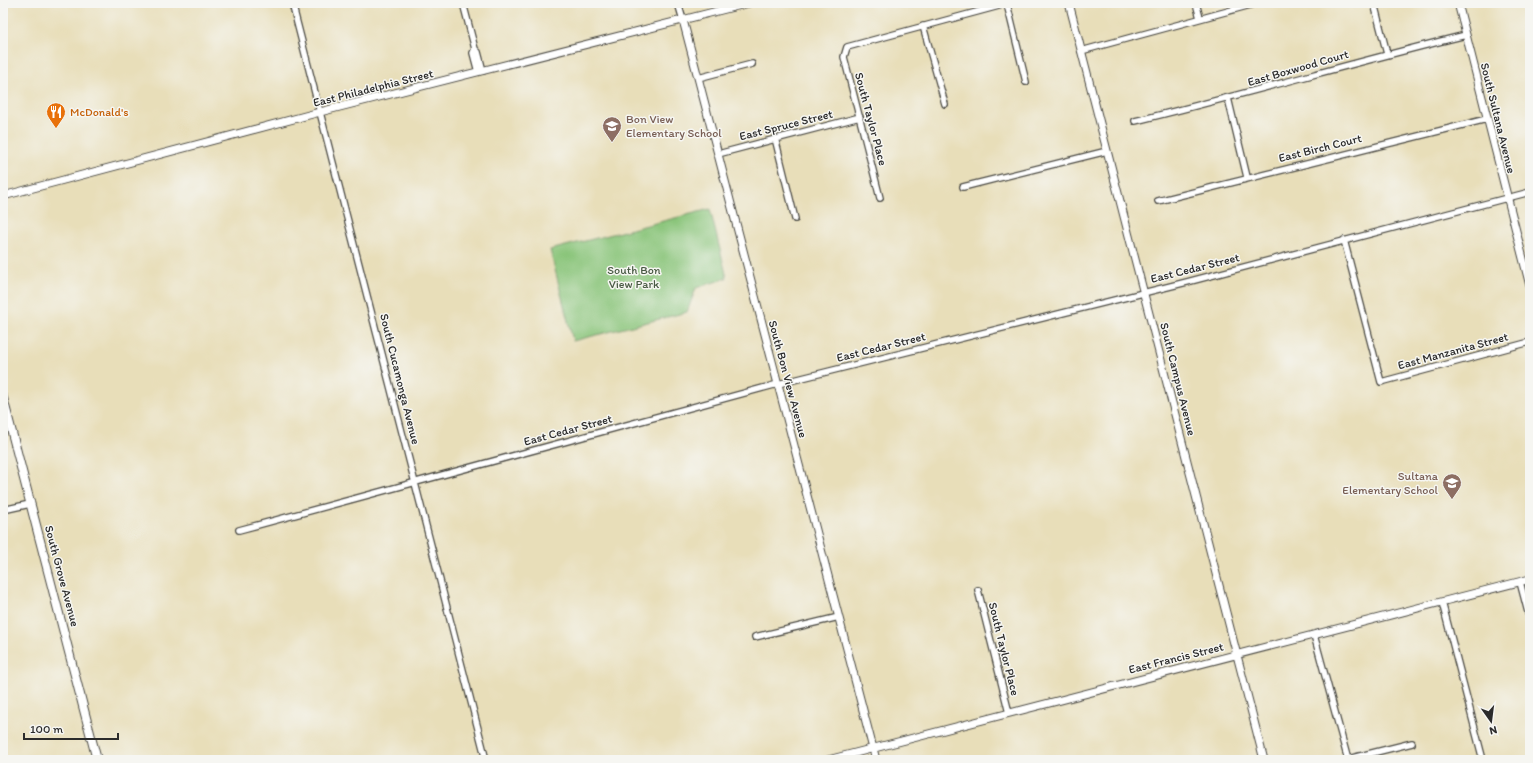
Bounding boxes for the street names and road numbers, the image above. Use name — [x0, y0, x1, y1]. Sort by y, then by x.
street label: East Boxwood Court — [1246, 47, 1351, 89]
street label: South Sultana Avenue — [1477, 61, 1519, 175]
street label: East Philadelphia Street — [311, 66, 435, 110]
street label: South Taylor Place — [852, 71, 890, 167]
street label: East Spruce Street — [738, 107, 835, 143]
street label: East Birch Court — [1277, 131, 1363, 165]
street label: East Cedar Street — [1149, 250, 1241, 286]
street label: South Cucamonga Avenue — [377, 312, 423, 446]
street label: South Bon View Avenue — [766, 319, 810, 439]
street label: South Campus Avenue — [1157, 321, 1199, 437]
street label: East Cedar Street — [835, 329, 927, 365]
street label: East Manzanita Street — [1396, 329, 1510, 372]
street label: East Cedar Street — [522, 411, 614, 449]
street label: South Grove Avenue — [42, 524, 82, 628]
street label: South Taylor Place — [986, 601, 1022, 697]
street label: East Francis Street — [1127, 639, 1225, 677]

